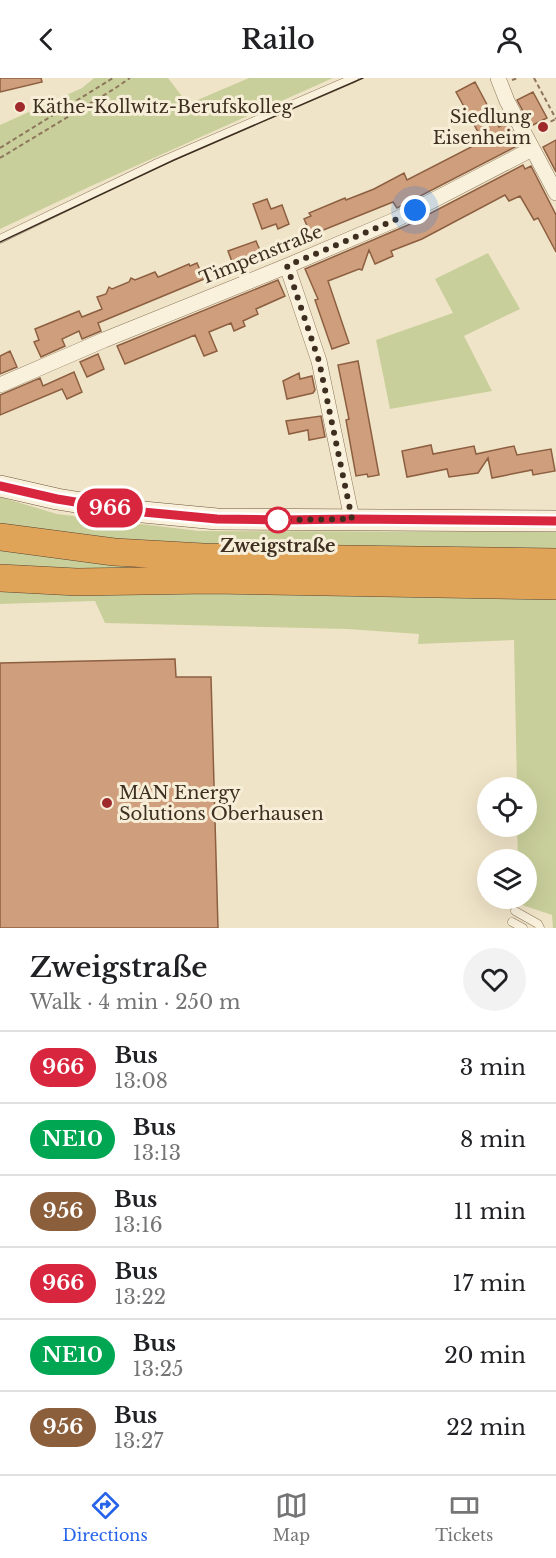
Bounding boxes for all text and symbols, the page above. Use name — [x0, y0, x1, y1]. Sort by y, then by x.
icon: back — [30, 23, 63, 56]
text: Railo — [241, 23, 315, 56]
icon: person — [493, 23, 526, 56]
place label: Käthe-Kollwitz-Berufskolleg — [32, 96, 293, 118]
marker: Käthe-Kollwitz-Berufskolleg — [13, 100, 27, 114]
place label: Siedlung Eisenheim — [433, 106, 531, 149]
marker: Siedlung Eisenheim — [536, 120, 550, 134]
your location — [400, 195, 430, 225]
street label: Timpenstraße — [196, 220, 326, 290]
line badge: 966 — [76, 488, 144, 528]
text: 966 — [89, 495, 131, 521]
marker: Zweigstraße — [265, 507, 291, 533]
place label: Zweigstraße — [220, 535, 336, 557]
map controls — [477, 777, 537, 909]
button: locate — [477, 777, 537, 837]
place label: MAN Energy Solutions Oberhausen — [119, 782, 324, 825]
marker: MAN Energy Solutions Oberhausen — [100, 796, 114, 810]
button: layers — [477, 849, 537, 909]
button: heart — [463, 948, 526, 1011]
text: Zweigstraße — [30, 950, 208, 985]
text: Walk · 4 min · 250 m — [30, 990, 240, 1014]
text: Bus — [114, 1042, 158, 1069]
text: 966 — [42, 1054, 84, 1080]
text: 3 min — [460, 1054, 526, 1081]
text: 13:08 — [114, 1069, 168, 1093]
text: Bus — [133, 1114, 176, 1141]
text: NE10 — [42, 1126, 103, 1152]
text: 8 min — [460, 1126, 526, 1153]
text: 13:13 — [133, 1141, 181, 1165]
text: Bus — [114, 1186, 157, 1213]
text: 956 — [43, 1198, 83, 1224]
text: 11 min — [454, 1198, 526, 1225]
text: 13:16 — [114, 1213, 163, 1237]
text: Bus — [114, 1258, 158, 1285]
text: 966 — [42, 1270, 84, 1296]
text: 17 min — [453, 1270, 526, 1297]
text: 13:22 — [114, 1285, 166, 1309]
text: Bus — [133, 1330, 176, 1357]
text: NE10 — [42, 1342, 103, 1368]
text: 20 min — [444, 1342, 526, 1369]
text: 13:25 — [133, 1357, 183, 1381]
text: Bus — [114, 1402, 157, 1429]
text: 956 — [43, 1414, 83, 1440]
text: 22 min — [446, 1414, 526, 1441]
text: 13:27 — [114, 1429, 163, 1453]
tab: Directions — [63, 1489, 148, 1545]
tab: Map — [273, 1489, 310, 1545]
tab: Tickets — [435, 1489, 493, 1545]

